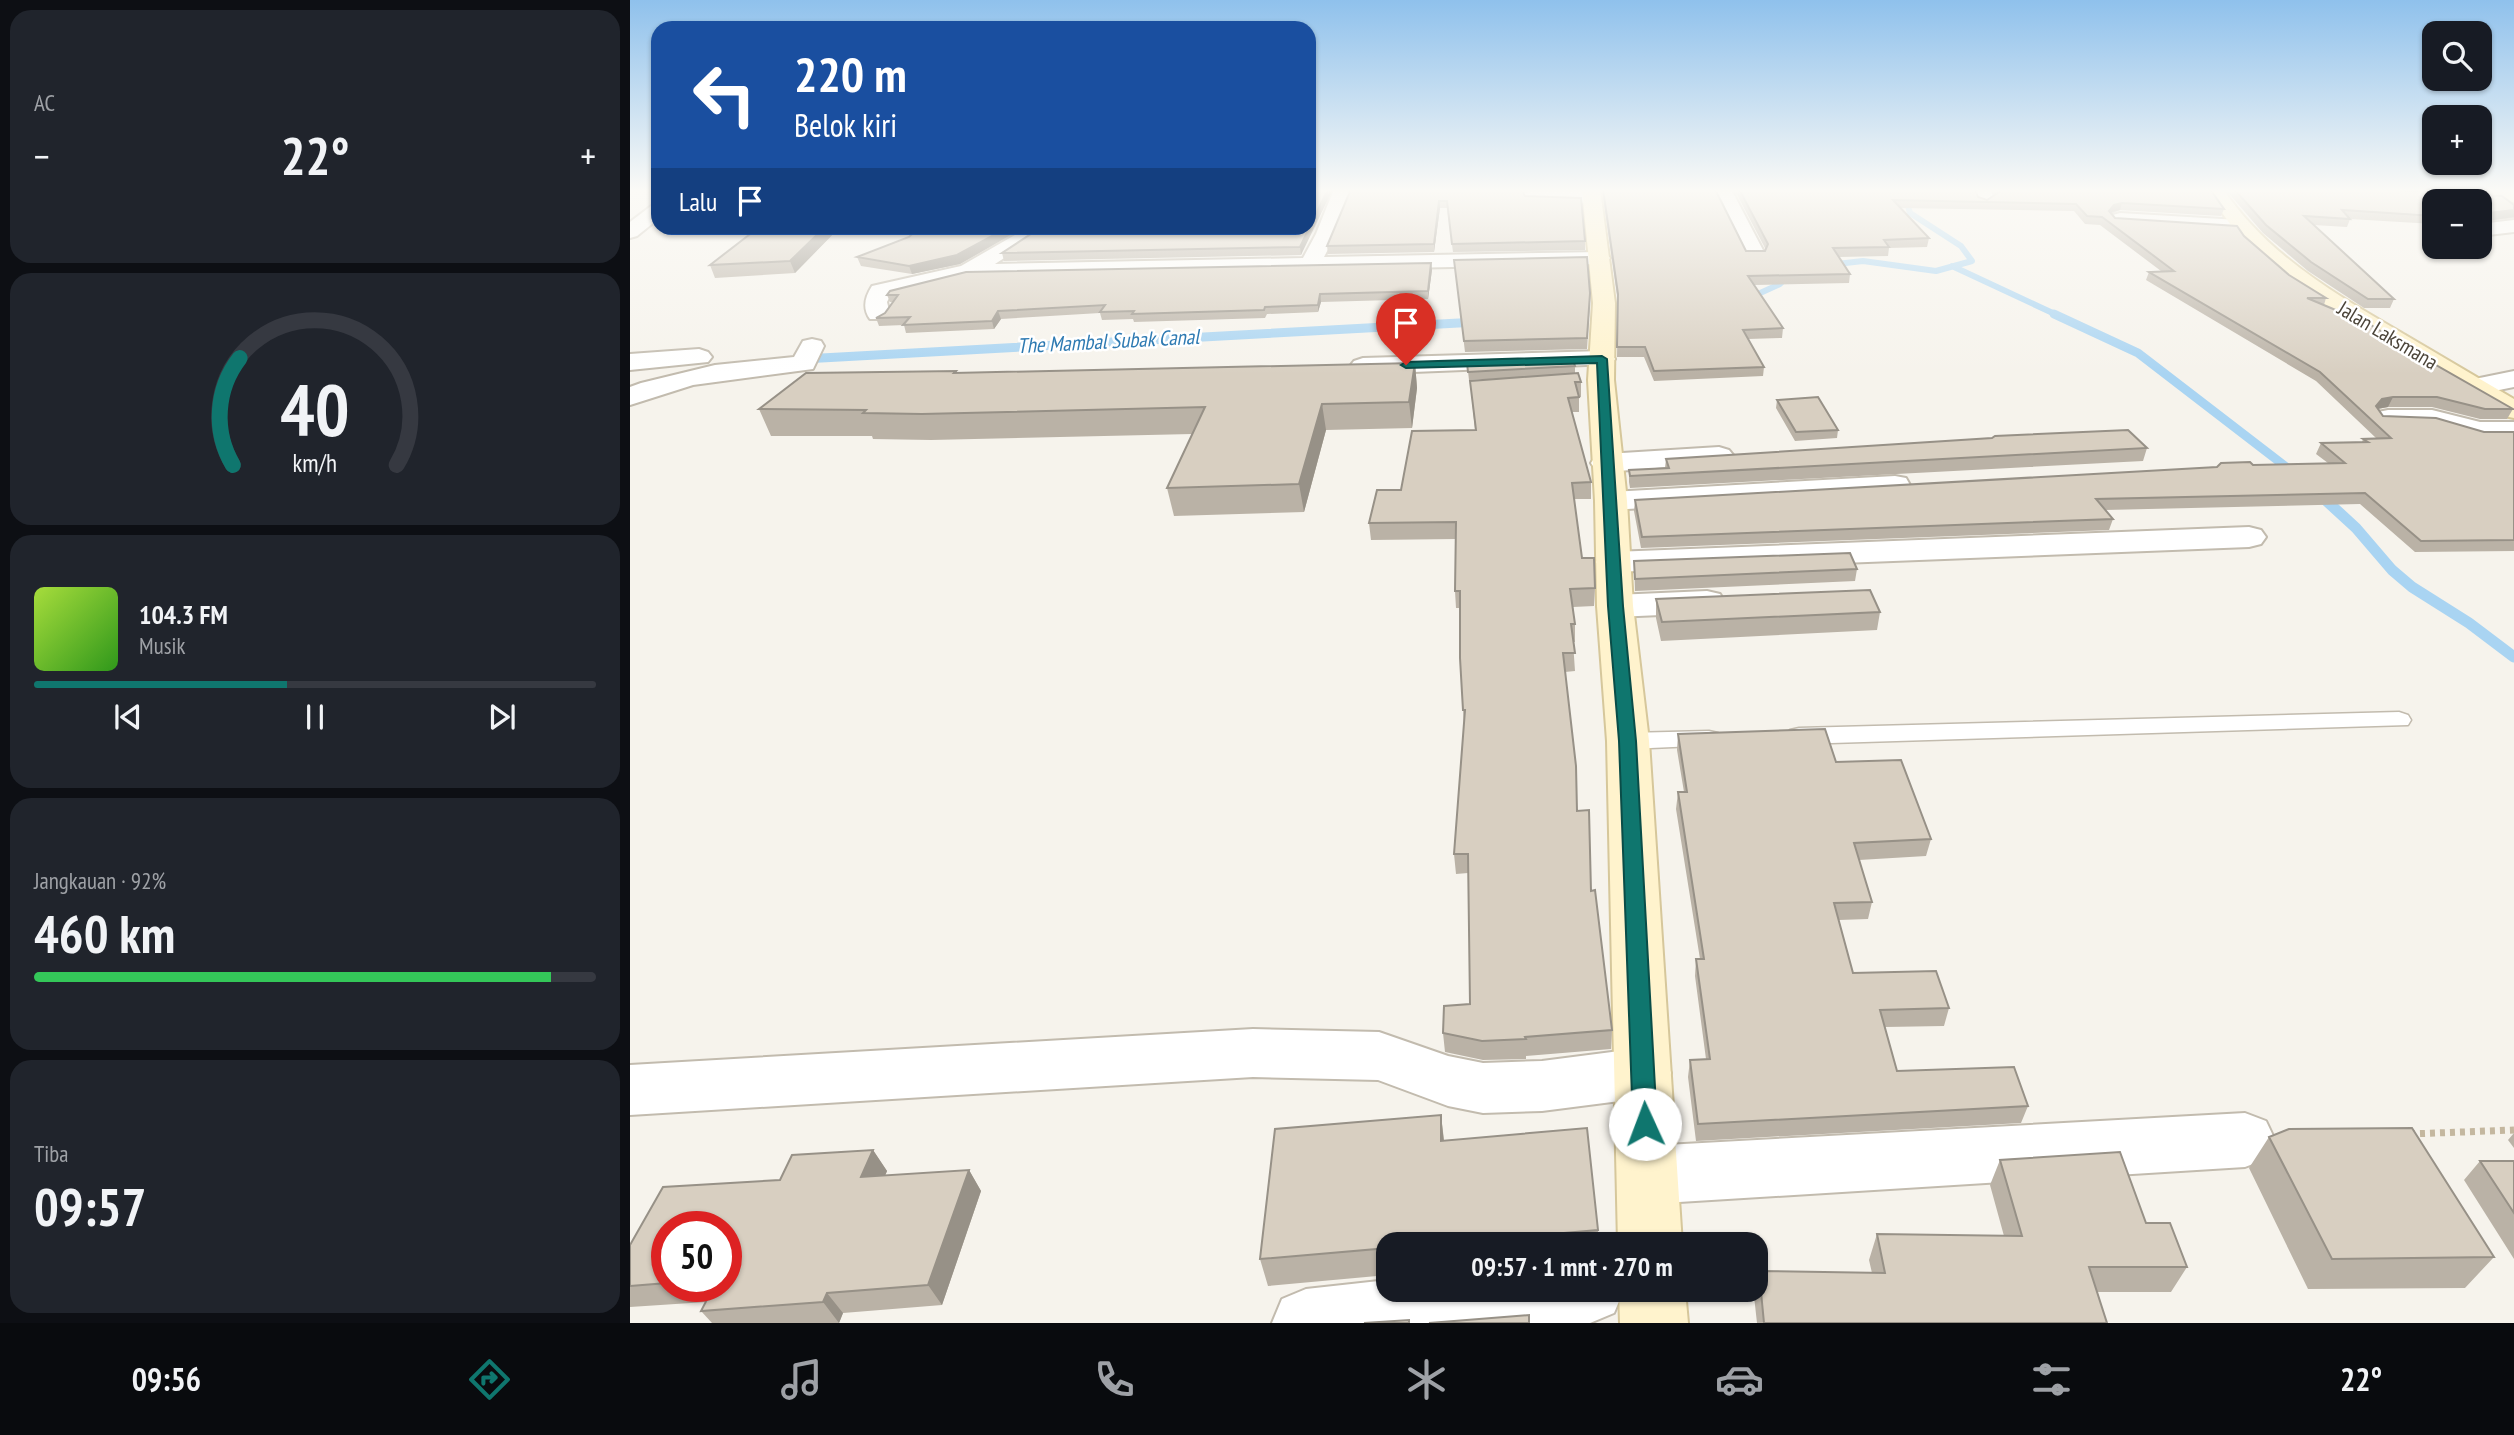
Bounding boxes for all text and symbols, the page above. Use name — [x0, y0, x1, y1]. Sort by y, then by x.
map controls — [2422, 21, 2492, 259]
button: search — [2422, 21, 2492, 91]
text: 220 m — [794, 42, 907, 106]
icon: left — [679, 49, 770, 140]
text: AC — [34, 88, 55, 117]
text: Belok kiri — [794, 104, 897, 146]
button: + — [2422, 105, 2492, 175]
text: 22° — [281, 122, 349, 189]
text: − — [34, 131, 50, 180]
text: + — [580, 131, 596, 180]
icon: arrive — [731, 182, 769, 220]
text: Lalu — [679, 185, 717, 218]
button: − — [2422, 189, 2492, 259]
pin — [1376, 293, 1436, 365]
street label: Jalan Laksmana — [2332, 294, 2443, 375]
icon: arrive — [1387, 304, 1425, 342]
water label: The Mambal Subak Canal — [1016, 323, 1202, 359]
text: 40 — [280, 361, 350, 455]
text: km/h — [293, 447, 337, 479]
text: 104.3 FM — [139, 598, 228, 631]
text: Musik — [139, 631, 185, 660]
icon: previous — [109, 698, 147, 736]
icon: pause — [296, 698, 334, 736]
icon: next — [483, 698, 521, 736]
text: Jangkauan · 92% — [34, 866, 166, 895]
text: 460 km — [34, 900, 175, 967]
position arrow — [1608, 1087, 1682, 1161]
text: Tiba — [34, 1139, 68, 1168]
text: 09:57 — [34, 1173, 146, 1240]
speed limit sign: 50 — [651, 1211, 742, 1302]
text: 09:57 · 1 mnt · 270 m — [1471, 1250, 1673, 1283]
icon: directions — [465, 1355, 514, 1404]
icon: music — [777, 1355, 826, 1404]
icon: phone — [1090, 1355, 1139, 1404]
icon: climate — [1402, 1355, 1451, 1404]
icon: car — [1715, 1355, 1764, 1404]
icon: filters — [2027, 1355, 2076, 1404]
text: 09:56 — [132, 1358, 201, 1400]
text: 22° — [2340, 1358, 2382, 1400]

